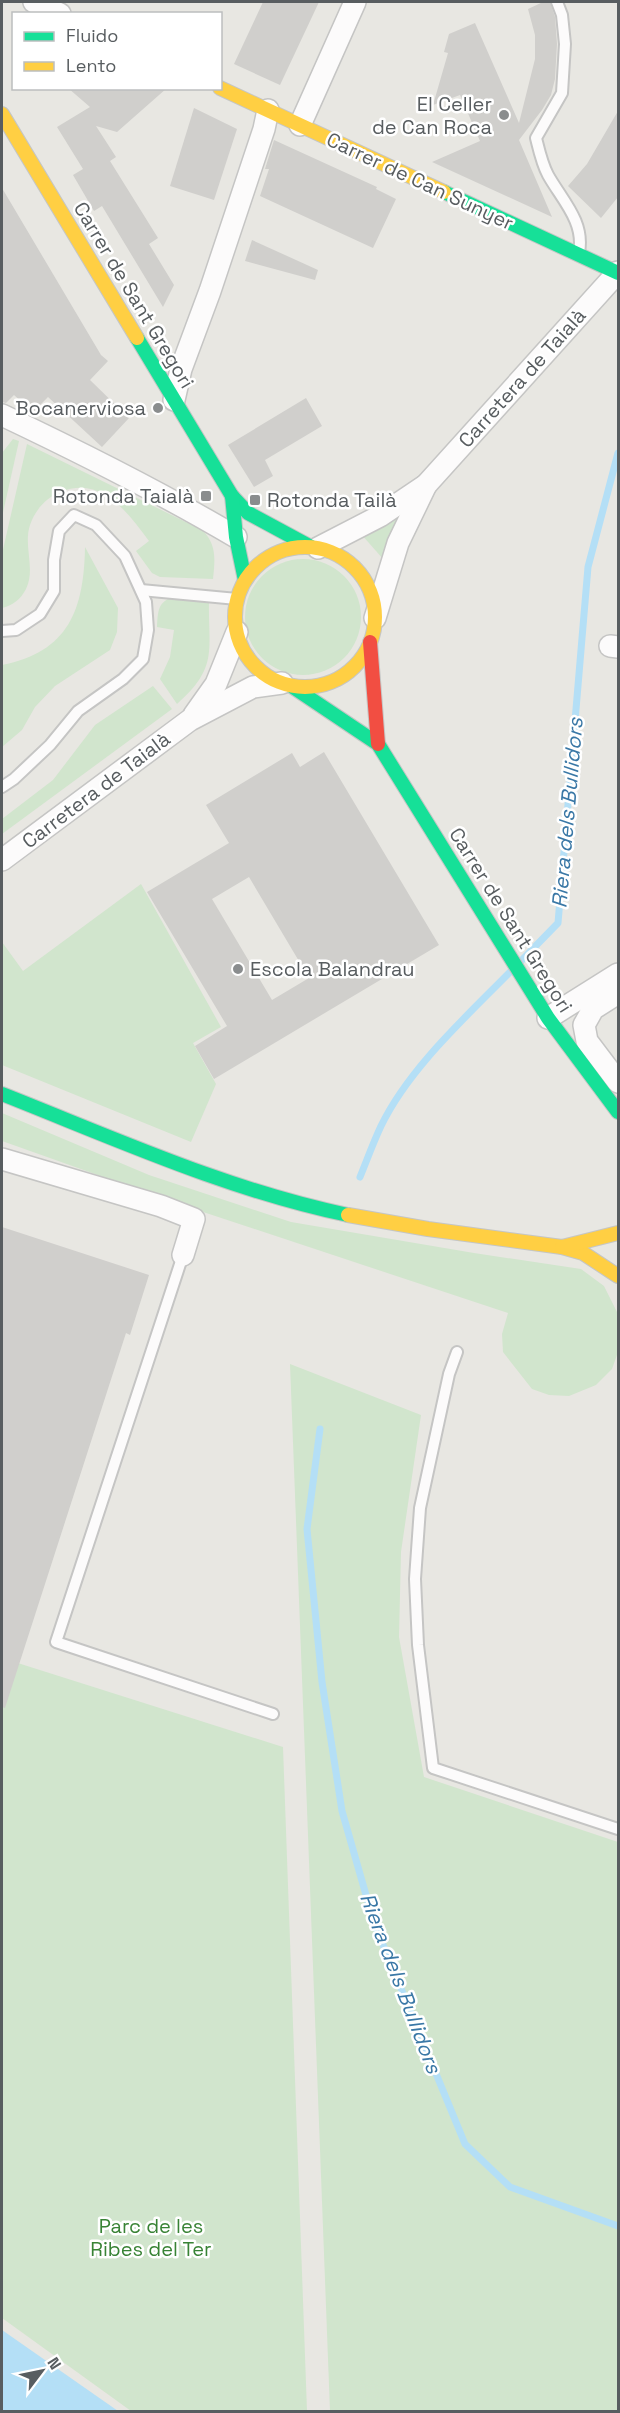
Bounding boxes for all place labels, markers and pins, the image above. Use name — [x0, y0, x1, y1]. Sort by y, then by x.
place label: El Celler de Can Roca — [372, 91, 492, 140]
marker: El Celler de Can Roca — [497, 108, 511, 122]
place label: Bocanerviosa — [15, 395, 146, 421]
marker: Bocanerviosa — [151, 401, 165, 415]
place label: Rotonda Taialà — [53, 483, 194, 509]
place label: Rotonda Tailà — [267, 487, 397, 513]
marker: Rotonda Taialà — [199, 489, 213, 503]
marker: Rotonda Tailà — [248, 493, 262, 507]
place label: Escola Balandrau — [250, 956, 415, 982]
marker: Escola Balandrau — [231, 962, 245, 976]

